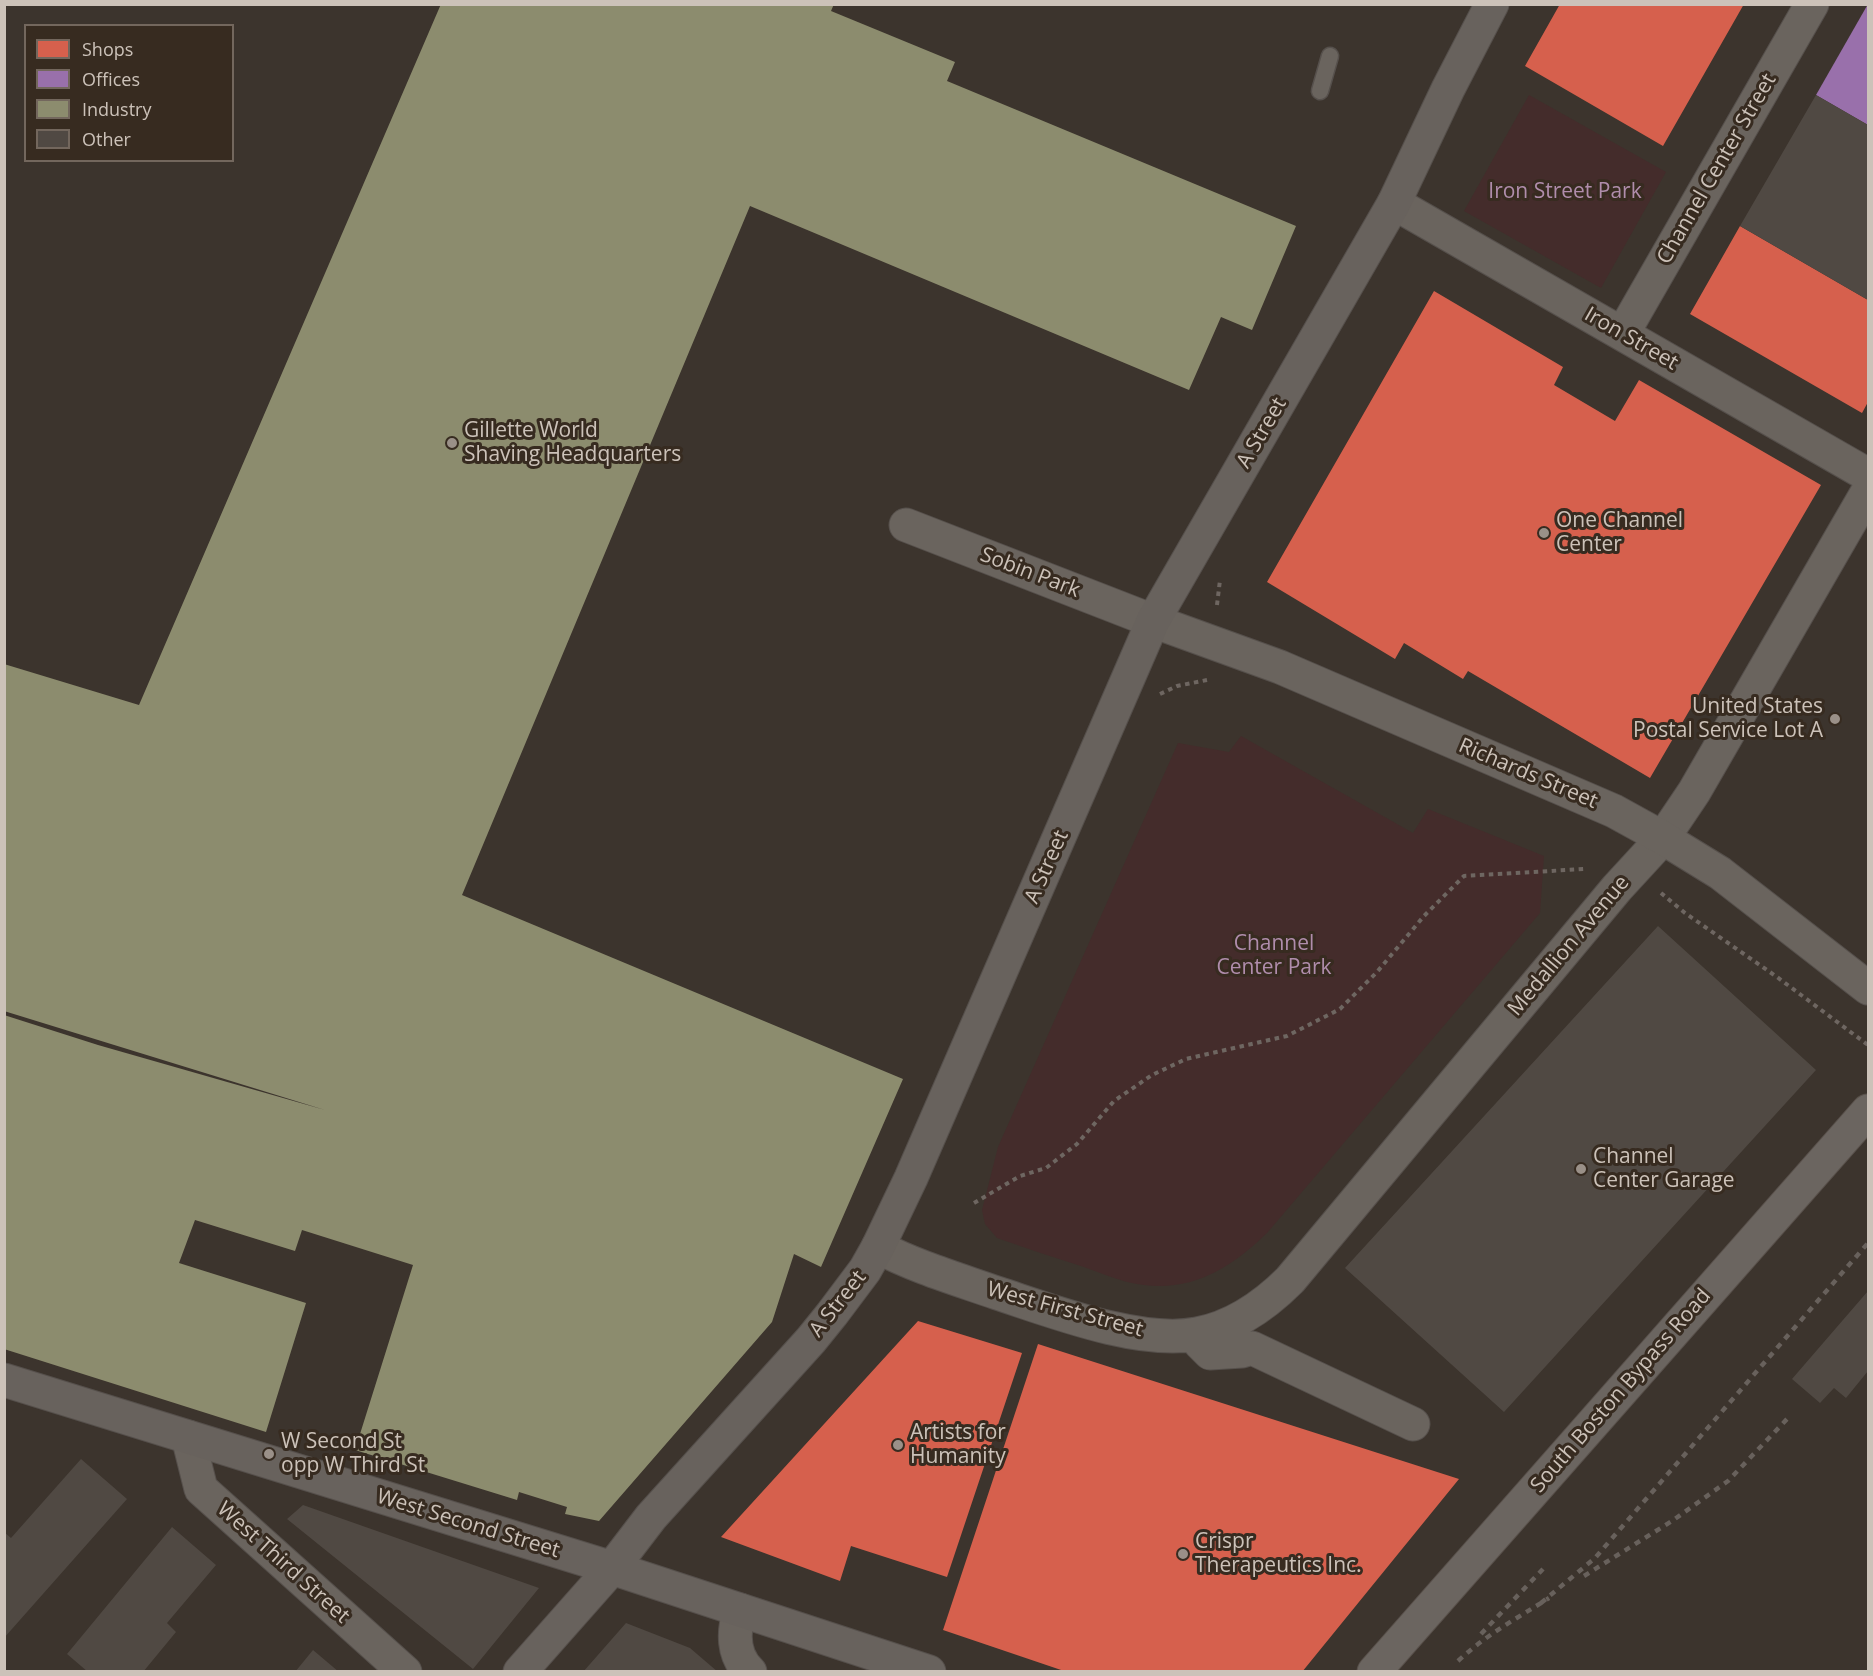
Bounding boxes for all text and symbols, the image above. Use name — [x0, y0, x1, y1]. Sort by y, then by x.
legend — [24, 24, 234, 162]
text: Shops — [82, 37, 133, 61]
text: Offices — [82, 67, 140, 91]
street label: Channel Center Street — [1652, 69, 1782, 269]
text: Industry — [82, 97, 152, 121]
text: Other — [82, 127, 131, 151]
park label: Iron Street Park — [1488, 179, 1642, 205]
street label: Iron Street — [1580, 302, 1682, 376]
street label: A Street — [1232, 393, 1292, 473]
place label: Gillette World Shaving Headquarters — [464, 418, 681, 468]
marker: Gillette World Shaving Headquarters — [445, 436, 459, 450]
place label: One Channel Center — [1556, 508, 1683, 558]
marker: One Channel Center — [1537, 526, 1551, 540]
street label: Sobin Park — [977, 543, 1083, 603]
place label: United States Postal Service Lot A — [1633, 694, 1823, 744]
marker: United States Postal Service Lot A — [1828, 712, 1842, 726]
street label: Richards Street — [1455, 733, 1601, 815]
street label: A Street — [1020, 827, 1074, 907]
street label: Medallion Avenue — [1503, 871, 1635, 1021]
park label: Channel Center Park — [1216, 931, 1332, 981]
place label: Channel Center Garage — [1593, 1144, 1735, 1194]
marker: Channel Center Garage — [1574, 1162, 1588, 1176]
street label: A Street — [804, 1266, 872, 1342]
street label: West First Street — [984, 1277, 1146, 1343]
street label: South Boston Bypass Road — [1526, 1284, 1716, 1498]
place label: Artists for Humanity — [910, 1420, 1006, 1470]
place label: W Second St opp W Third St — [281, 1429, 425, 1479]
marker: Artists for Humanity — [891, 1438, 905, 1452]
marker: W Second St opp W Third St — [262, 1447, 276, 1461]
street label: West Second Street — [373, 1484, 563, 1564]
street label: West Third Street — [212, 1497, 354, 1629]
place label: Crispr Therapeutics Inc. — [1195, 1529, 1362, 1579]
marker: Crispr Therapeutics Inc. — [1176, 1547, 1190, 1561]

